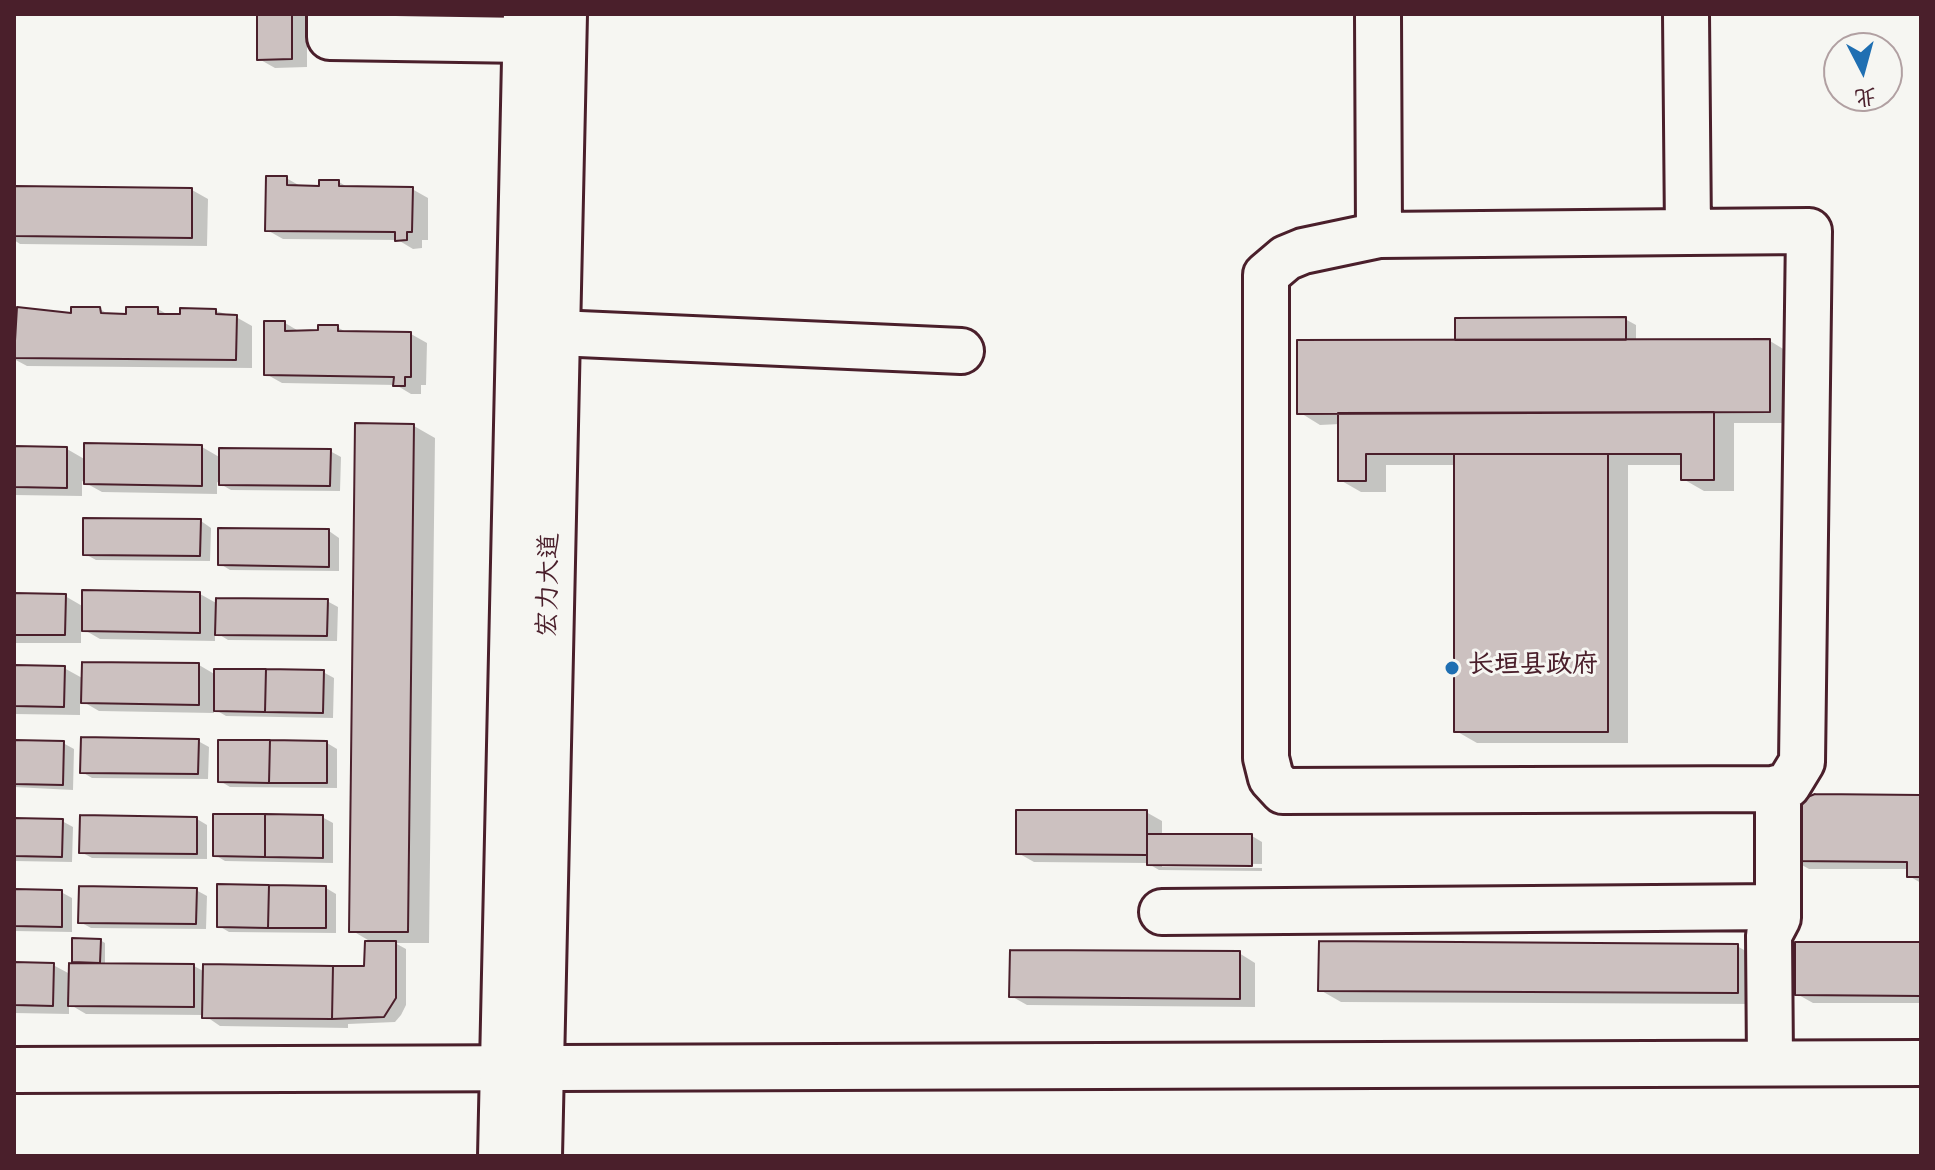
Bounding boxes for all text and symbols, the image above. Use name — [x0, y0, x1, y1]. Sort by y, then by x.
north arrow — [1823, 32, 1903, 112]
text: 北 — [1853, 80, 1878, 108]
street label: 宏力大道 — [535, 533, 569, 637]
place label: 长垣县政府 — [1468, 652, 1598, 684]
marker: 长垣县政府 — [1443, 659, 1461, 677]

